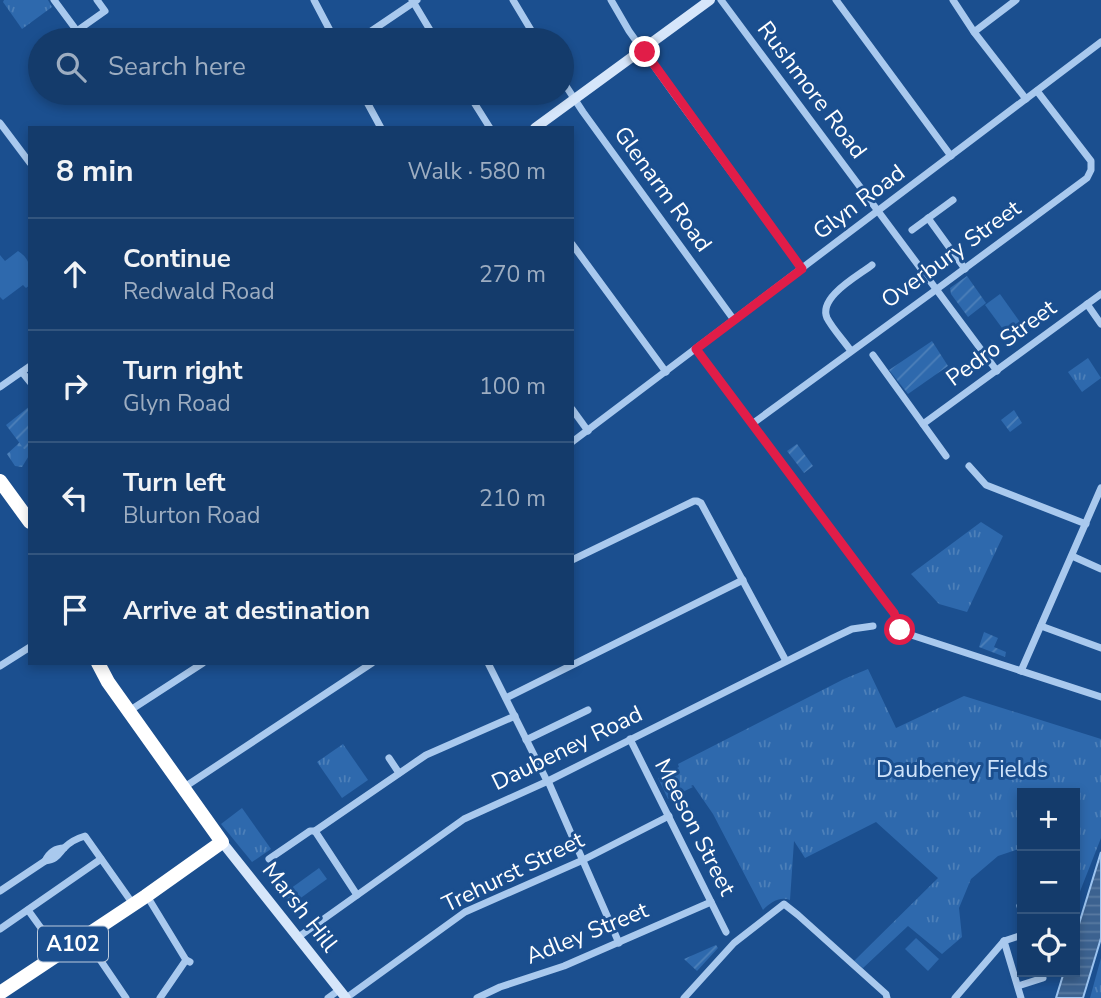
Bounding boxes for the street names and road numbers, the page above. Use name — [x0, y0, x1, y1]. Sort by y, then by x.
street label: Rushmore Road — [750, 15, 874, 165]
street label: Glenarm Road — [607, 120, 719, 258]
street label: Glyn Road — [807, 157, 911, 247]
street label: Overbury Street — [875, 192, 1028, 315]
street label: Pedro Street — [940, 292, 1063, 394]
street label: Daubeney Road — [486, 698, 648, 798]
street label: Meeson Street — [647, 753, 743, 902]
street label: Trehurst Street — [437, 824, 590, 920]
street label: Marsh Hill — [255, 856, 345, 959]
street label: Adley Street — [521, 894, 654, 972]
road number: A102 — [38, 926, 108, 962]

